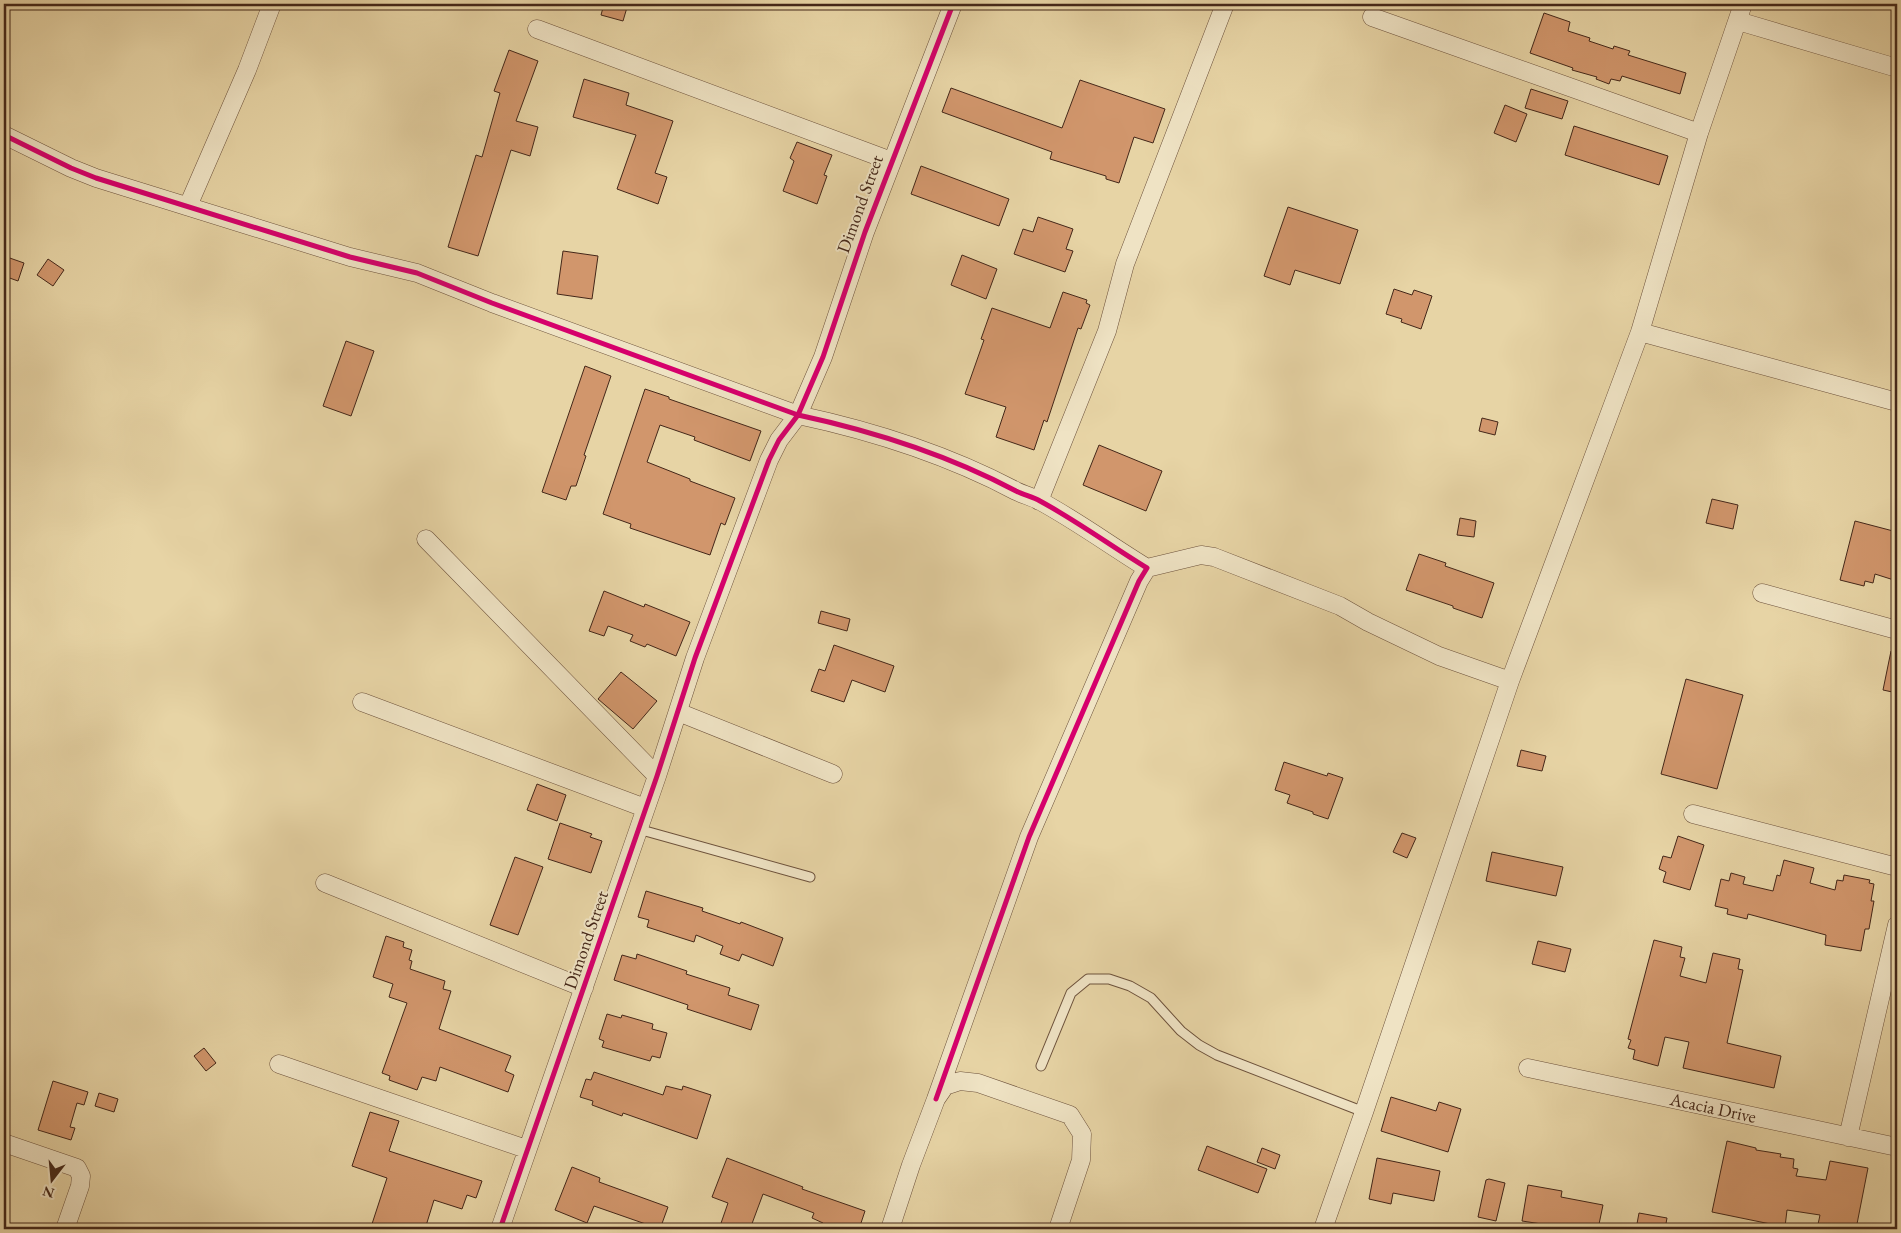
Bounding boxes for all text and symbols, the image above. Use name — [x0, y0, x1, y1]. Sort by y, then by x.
street label: Dimond Street — [831, 151, 888, 256]
street label: Dimond Street — [558, 887, 613, 992]
street label: Acacia Drive — [1667, 1087, 1758, 1128]
north arrow — [28, 1156, 78, 1206]
text: N — [40, 1182, 56, 1203]

